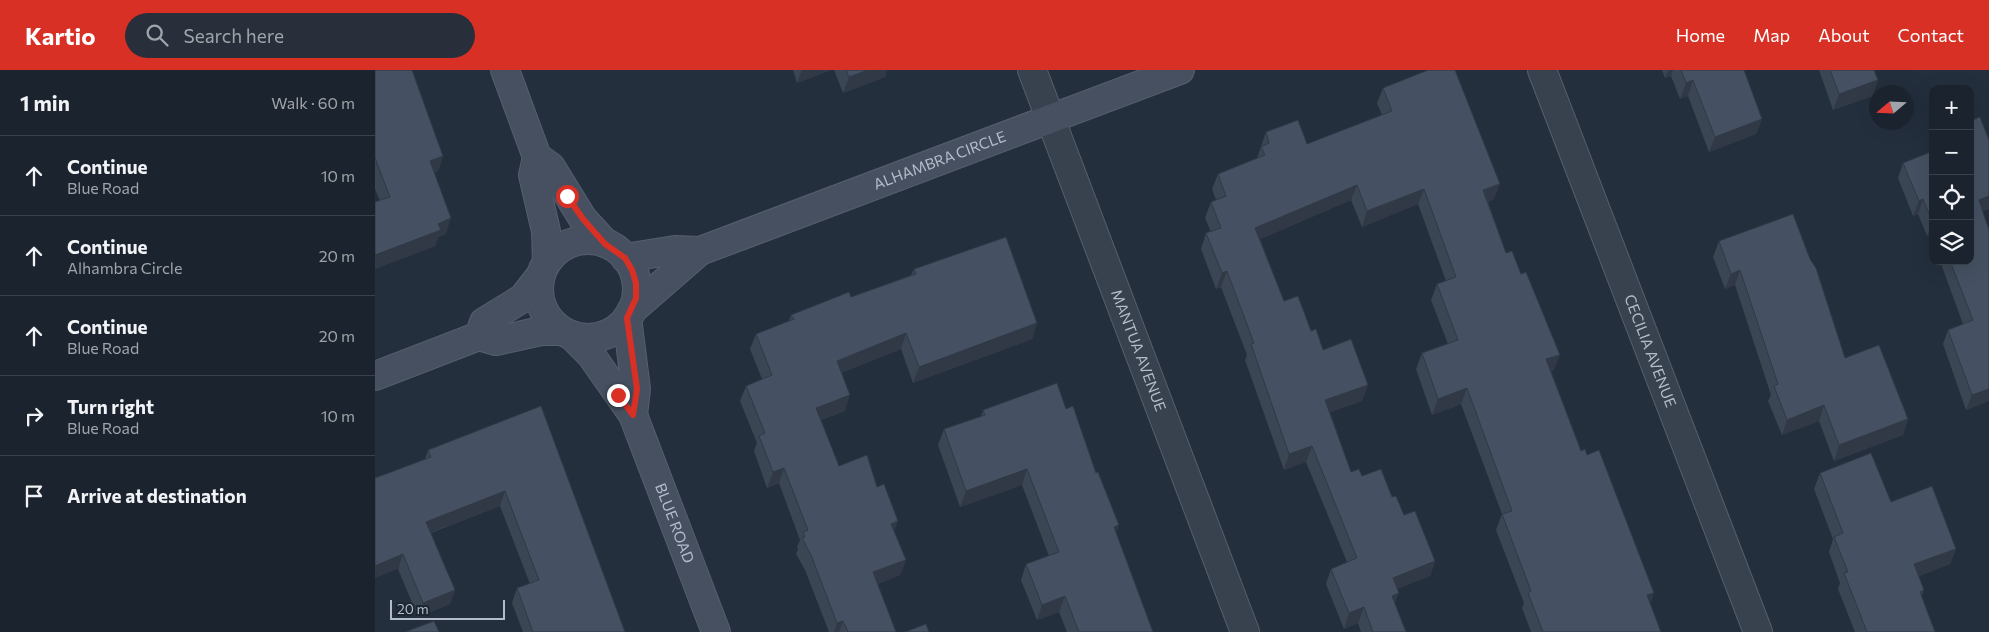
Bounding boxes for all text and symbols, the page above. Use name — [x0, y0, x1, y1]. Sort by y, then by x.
search box — [125, 13, 475, 58]
text: Kartio — [25, 21, 95, 50]
icon: search — [143, 21, 171, 49]
text: Search here — [183, 24, 284, 47]
text: Home — [1676, 24, 1725, 46]
text: Map — [1753, 24, 1790, 46]
text: About — [1818, 24, 1870, 46]
text: Contact — [1898, 24, 1964, 46]
north arrow — [1869, 85, 1914, 130]
map controls — [1929, 85, 1974, 265]
button: + — [1929, 85, 1974, 130]
text: 1 min — [20, 90, 70, 115]
text: Walk · 60 m — [271, 93, 355, 112]
street label: ALHAMBRA CIRCLE — [871, 126, 1008, 193]
button: − — [1929, 130, 1974, 175]
text: Continue — [67, 155, 147, 178]
icon: ahead — [20, 162, 48, 190]
text: 10 m — [321, 166, 355, 185]
button: locate — [1929, 175, 1974, 220]
text: Blue Road — [67, 178, 139, 197]
route start — [556, 185, 579, 208]
button: layers — [1929, 220, 1974, 265]
text: Continue — [67, 235, 147, 258]
icon: ahead — [20, 242, 48, 270]
text: 20 m — [319, 246, 355, 265]
text: Alhambra Circle — [67, 258, 182, 277]
street label: MANTUA AVENUE — [1108, 287, 1171, 414]
street label: CECILIA AVENUE — [1621, 292, 1681, 410]
text: Continue — [67, 315, 147, 338]
icon: ahead — [20, 322, 48, 350]
text: 20 m — [319, 326, 355, 345]
text: Blue Road — [67, 338, 139, 357]
route end — [607, 384, 630, 407]
text: Turn right — [67, 395, 154, 418]
icon: right — [20, 402, 48, 430]
text: 10 m — [321, 406, 355, 425]
text: Blue Road — [67, 418, 139, 437]
street label: BLUE ROAD — [652, 480, 699, 565]
icon: arrive — [20, 482, 48, 510]
text: Arrive at destination — [67, 484, 247, 507]
scale bar — [390, 597, 505, 620]
text: 20 m — [397, 600, 429, 617]

